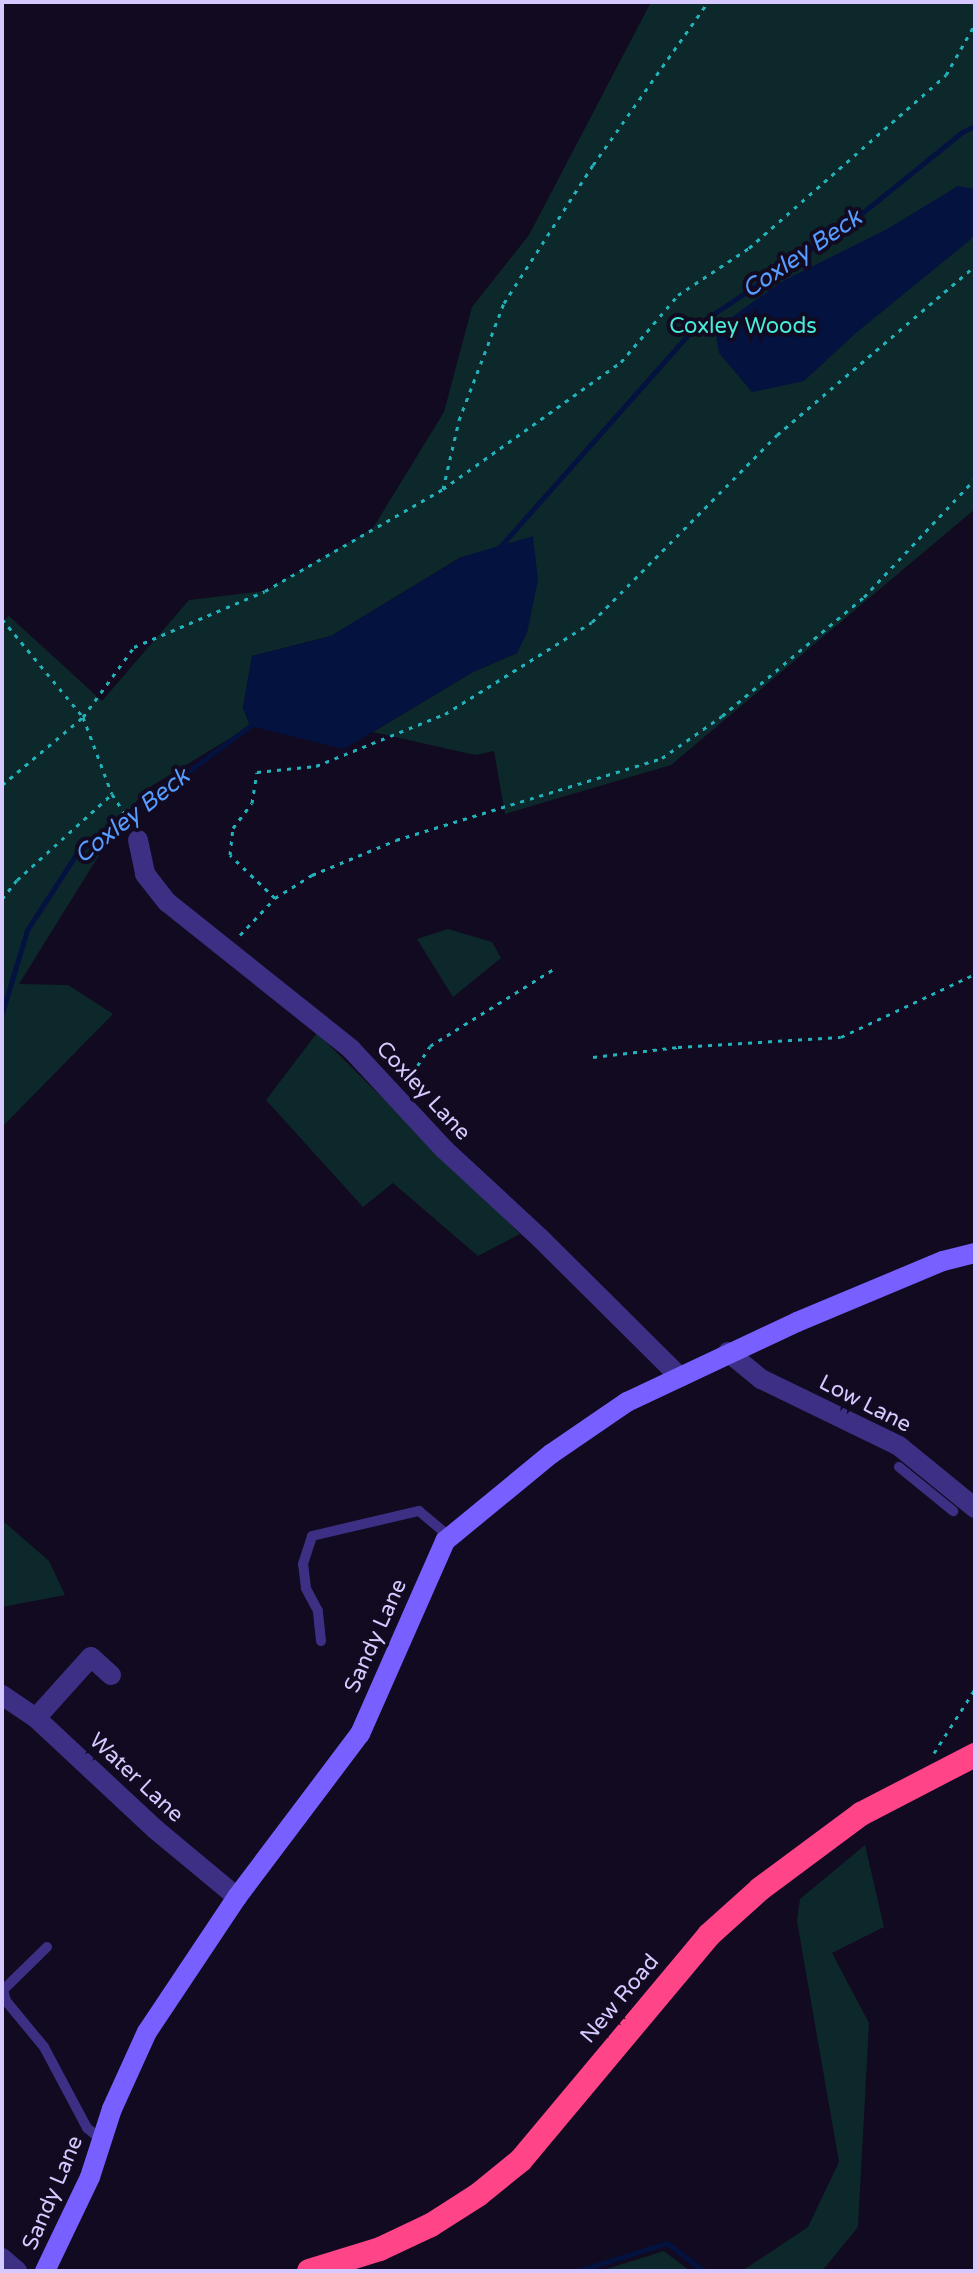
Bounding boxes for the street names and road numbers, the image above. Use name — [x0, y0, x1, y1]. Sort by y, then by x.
street label: Coxley Lane — [370, 1036, 476, 1146]
street label: Low Lane — [814, 1370, 916, 1438]
street label: Sandy Lane — [339, 1575, 413, 1697]
street label: Water Lane — [83, 1728, 189, 1828]
street label: New Road — [575, 1949, 665, 2049]
street label: Sandy Lane — [17, 2132, 89, 2254]

